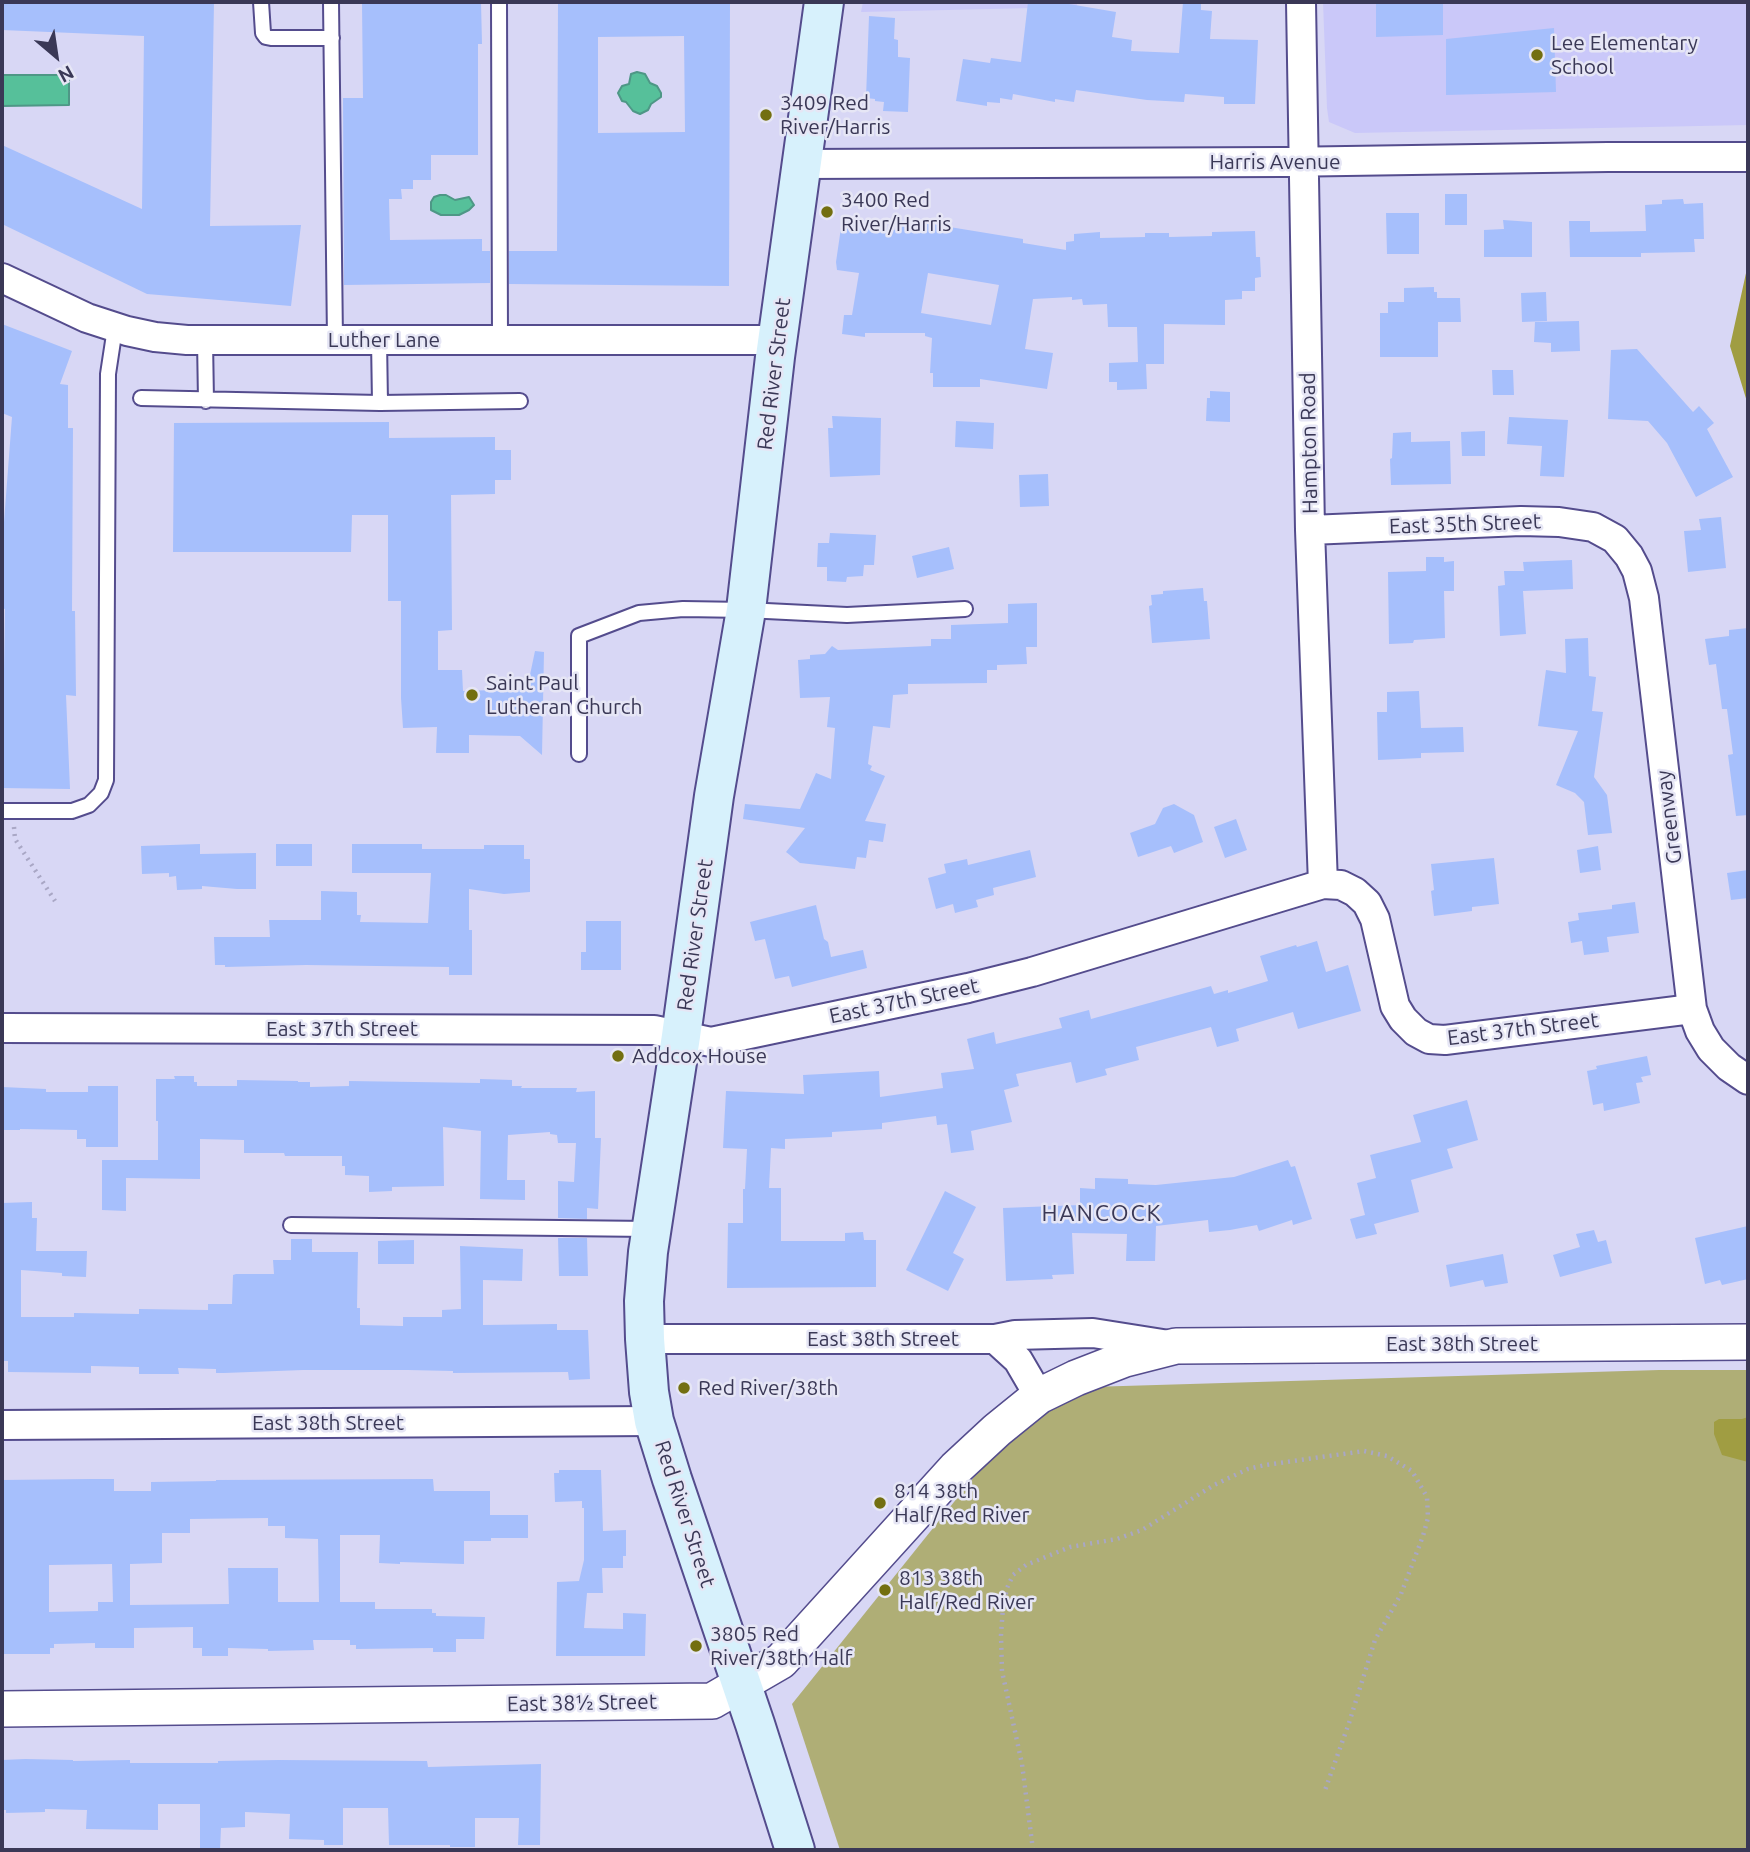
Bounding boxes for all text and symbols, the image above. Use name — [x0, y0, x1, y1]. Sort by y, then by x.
north arrow — [21, 21, 91, 91]
place label: Lee Elementary School — [1551, 30, 1698, 80]
marker: Lee Elementary School — [1529, 47, 1545, 63]
text: N — [55, 61, 78, 87]
place label: 3409 Red River/Harris — [780, 90, 890, 140]
marker: 3409 Red River/Harris — [758, 107, 774, 123]
street label: Harris Avenue — [1209, 149, 1341, 175]
place label: 3400 Red River/Harris — [841, 187, 951, 237]
marker: 3400 Red River/Harris — [819, 204, 835, 220]
street label: Red River Street — [752, 296, 796, 452]
street label: Luther Lane — [328, 327, 440, 353]
street label: Hampton Road — [1295, 372, 1323, 514]
street label: East 35th Street — [1389, 509, 1541, 539]
place label: Saint Paul Lutheran Church — [486, 670, 643, 720]
marker: Saint Paul Lutheran Church — [464, 687, 480, 703]
street label: Greenway — [1651, 769, 1687, 865]
street label: Red River Street — [672, 857, 718, 1013]
street label: East 37th Street — [827, 973, 981, 1029]
street label: East 37th Street — [1446, 1007, 1600, 1051]
street label: East 37th Street — [266, 1016, 418, 1042]
place label: Addcox House — [632, 1043, 767, 1069]
marker: Addcox House — [610, 1048, 626, 1064]
district label: HANCOCK — [1042, 1199, 1162, 1227]
street label: East 38th Street — [807, 1326, 959, 1352]
street label: East 38th Street — [1386, 1331, 1538, 1357]
place label: Red River/38th — [698, 1375, 839, 1401]
marker: Red River/38th — [676, 1380, 692, 1396]
street label: East 38th Street — [252, 1410, 404, 1436]
street label: Red River Street — [649, 1437, 721, 1591]
place label: 814 38th Half/Red River — [894, 1478, 1030, 1528]
marker: 814 38th Half/Red River — [872, 1495, 888, 1511]
place label: 813 38th Half/Red River — [899, 1565, 1035, 1615]
marker: 813 38th Half/Red River — [877, 1582, 893, 1598]
place label: 3805 Red River/38th Half — [710, 1621, 853, 1671]
marker: 3805 Red River/38th Half — [688, 1638, 704, 1654]
street label: East 38½ Street — [507, 1689, 657, 1717]

